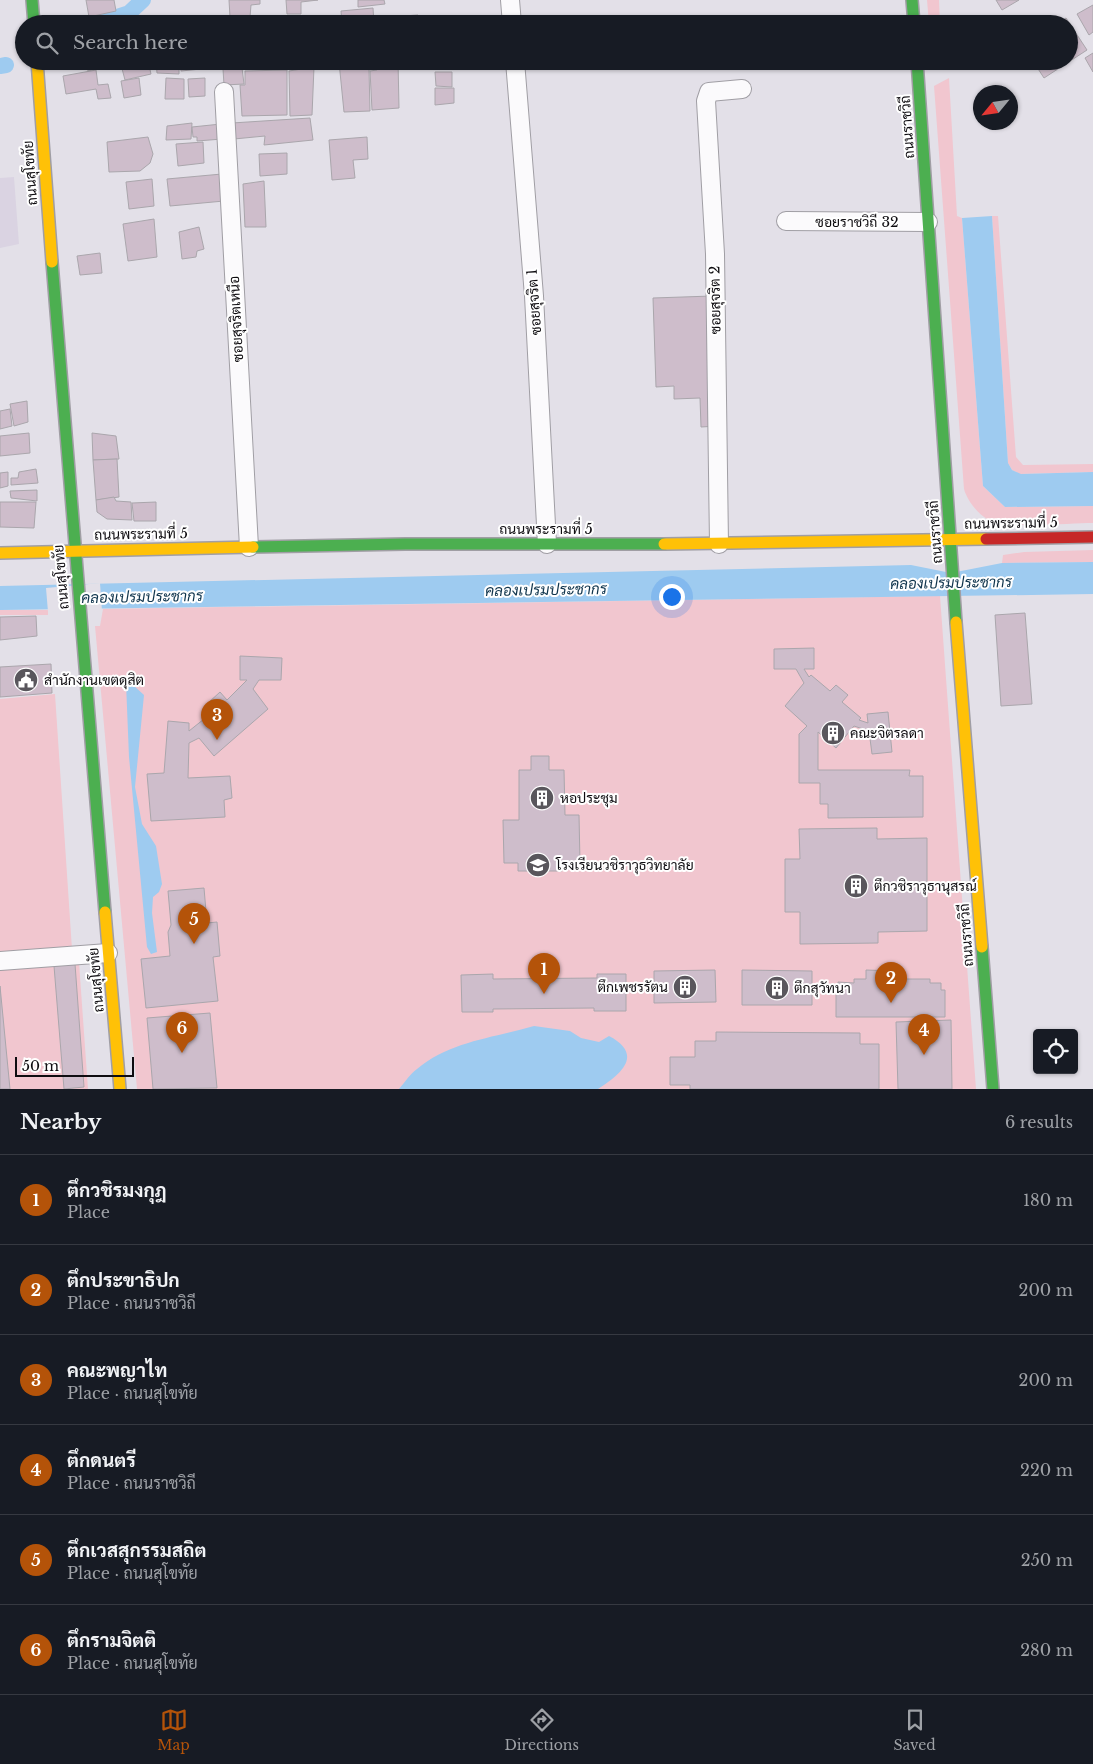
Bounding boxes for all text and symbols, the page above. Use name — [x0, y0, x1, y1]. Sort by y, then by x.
search box — [15, 15, 1078, 70]
icon: search — [33, 29, 61, 57]
text: Search here — [73, 31, 188, 54]
north arrow — [973, 85, 1018, 130]
street label: ถนนราชวิถี — [896, 95, 918, 159]
street label: ถนนสุโขทัย — [19, 140, 42, 206]
street label: ซอยราชวิถี 32 — [815, 213, 899, 231]
street label: ซอยสุจริต 2 — [705, 265, 726, 334]
street label: ซอยสุจริต 1 — [523, 268, 546, 336]
street label: ซอยสุจริตเหนือ — [225, 275, 248, 363]
street label: ถนนราชวิถี — [924, 500, 946, 564]
street label: ถนนพระรามที่ 5 — [964, 510, 1058, 533]
street label: ถนนพระรามที่ 5 — [499, 517, 593, 538]
street label: ถนนพระรามที่ 5 — [94, 521, 188, 544]
street label: ถนนสุโขทัย — [49, 544, 74, 610]
water label: คลองเปรมประชากร — [890, 572, 1013, 593]
water label: คลองเปรมประชากร — [485, 579, 608, 600]
your location — [659, 584, 685, 610]
water label: คลองเปรมประชากร — [81, 586, 204, 607]
public building icon: สำนักงานเขตดุสิต — [13, 667, 39, 693]
place label: สำนักงานเขตดุสิต — [44, 671, 144, 690]
pin: 3 — [201, 699, 233, 740]
building icon: คณะจิตรลดา — [820, 720, 846, 746]
place label: คณะจิตรลดา — [850, 724, 924, 742]
building icon: หอประชุม — [529, 785, 555, 811]
place label: หอประชุม — [560, 789, 618, 808]
school or university icon: โรงเรียนวชิราวุธวิทยาลัย — [525, 852, 551, 878]
place label: โรงเรียนวชิราวุธวิทยาลัย — [555, 856, 694, 875]
building icon: ตึกวชิราวุธานุสรณ์ — [843, 873, 869, 899]
place label: ตึกวชิราวุธานุสรณ์ — [874, 877, 977, 896]
pin: 5 — [178, 903, 210, 944]
street label: ถนนราชวิถี — [955, 903, 977, 967]
street label: ถนนสุโขทัย — [84, 947, 109, 1013]
pin: 1 — [528, 953, 560, 994]
pin: 2 — [875, 962, 907, 1003]
building icon: ตึกเพชรรัตน — [672, 974, 698, 1000]
building icon: ตึกสุวัทนา — [764, 975, 790, 1001]
place label: ตึกเพชรรัตน — [598, 978, 668, 996]
place label: ตึกสุวัทนา — [794, 979, 851, 998]
pin: 6 — [166, 1012, 198, 1053]
pin: 4 — [908, 1014, 940, 1055]
map controls — [1033, 1029, 1078, 1074]
button: locate — [1033, 1029, 1078, 1074]
scale bar — [15, 1054, 134, 1077]
text: 50 m — [22, 1057, 59, 1075]
text: Nearby — [20, 1109, 101, 1135]
text: 6 results — [1005, 1112, 1073, 1132]
text: ตึกวชิรมงกุฎ — [67, 1179, 167, 1202]
text: 1 — [33, 1190, 39, 1210]
text: 180 m — [1023, 1190, 1073, 1210]
text: Place — [67, 1202, 110, 1222]
text: ตึกประขาธิปก — [67, 1269, 180, 1292]
text: 2 — [31, 1280, 41, 1300]
text: 200 m — [1019, 1280, 1073, 1300]
text: Place · ถนนราชวิถี — [67, 1293, 196, 1313]
text: คณะพญาไท — [67, 1359, 167, 1382]
text: 3 — [31, 1370, 41, 1390]
text: 200 m — [1019, 1370, 1073, 1390]
text: Place · ถนนสุโขทัย — [67, 1383, 198, 1403]
text: ตึกดนตรี — [67, 1449, 136, 1472]
text: 4 — [31, 1460, 41, 1480]
text: 220 m — [1020, 1460, 1073, 1480]
text: Place · ถนนราชวิถี — [67, 1473, 196, 1493]
text: ตึกเวสสุกรรมสถิต — [67, 1539, 206, 1562]
text: 5 — [31, 1550, 41, 1570]
text: 250 m — [1021, 1550, 1073, 1570]
text: Place · ถนนสุโขทัย — [67, 1563, 198, 1583]
text: ตึกรามจิตติ — [67, 1629, 156, 1652]
text: 6 — [31, 1640, 41, 1660]
text: 280 m — [1020, 1640, 1073, 1660]
text: Place · ถนนสุโขทัย — [67, 1653, 198, 1673]
tab: Map — [157, 1706, 190, 1754]
tab: Directions — [504, 1706, 579, 1754]
tab: Saved — [893, 1706, 936, 1754]

